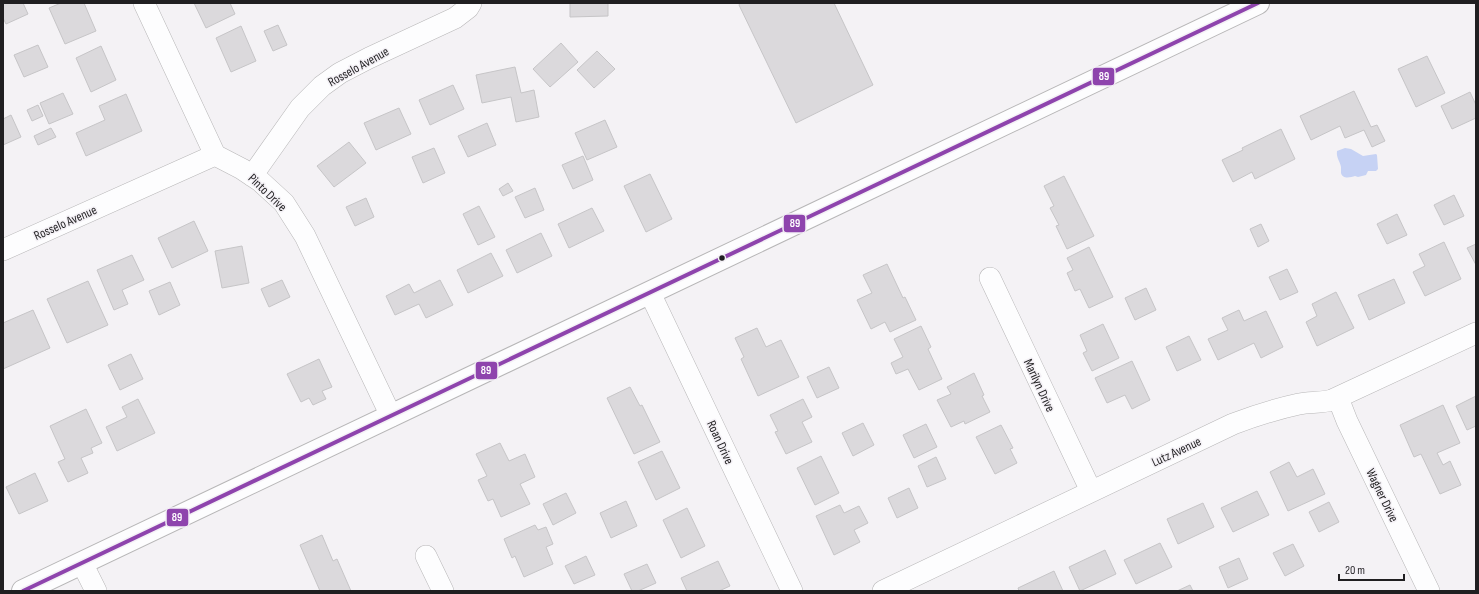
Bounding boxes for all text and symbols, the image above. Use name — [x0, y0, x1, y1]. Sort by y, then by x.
street label: Rosselo Avenue — [325, 44, 392, 90]
line badge: 89 — [1092, 67, 1115, 86]
text: 89 — [1099, 70, 1109, 83]
street label: Pinto Drive — [245, 170, 290, 215]
street label: Rosselo Avenue — [31, 202, 99, 244]
line badge: 89 — [783, 214, 806, 233]
text: 89 — [790, 217, 800, 230]
unlabelled marker — [717, 253, 727, 263]
street label: Marilyn Drive — [1020, 356, 1058, 414]
line badge: 89 — [475, 361, 498, 380]
text: 89 — [481, 364, 491, 377]
street label: Roan Drive — [703, 418, 737, 467]
street label: Lutz Avenue — [1149, 433, 1204, 470]
street label: Wagner Drive — [1362, 466, 1402, 525]
line badge: 89 — [166, 508, 189, 527]
text: 89 — [172, 511, 182, 524]
scale bar — [1339, 556, 1404, 582]
text: 20 m — [1345, 563, 1365, 578]

